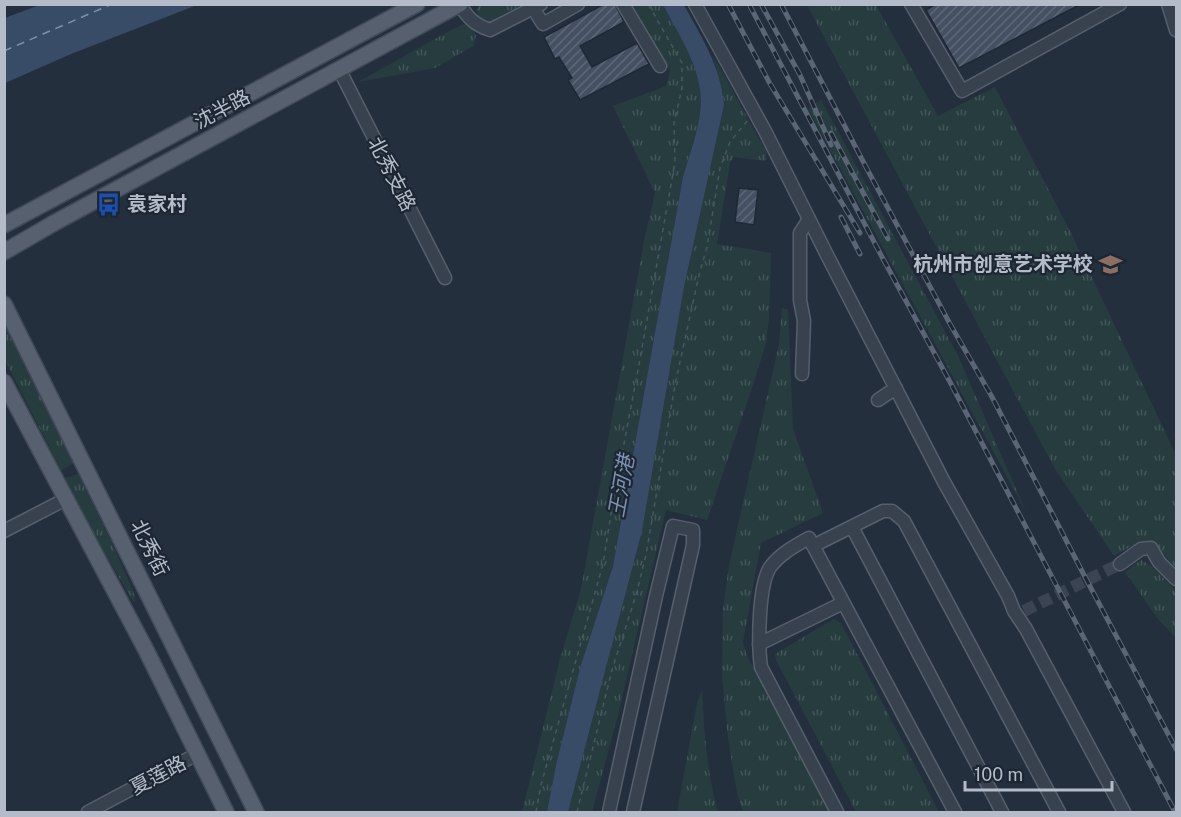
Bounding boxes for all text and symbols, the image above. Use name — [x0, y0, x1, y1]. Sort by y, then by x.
street label: 沈半路 — [190, 84, 254, 134]
street label: 北秀支路 — [363, 133, 421, 215]
bus stop icon: 袁家村 — [96, 191, 122, 217]
place label: 袁家村 — [127, 192, 187, 216]
school or university icon: 杭州市创意艺术学校 — [1098, 251, 1124, 277]
place label: 杭州市创意艺术学校 — [913, 252, 1093, 276]
water label: 王河港 — [603, 450, 639, 519]
street label: 北秀街 — [126, 516, 174, 580]
street label: 夏莲路 — [126, 750, 190, 800]
scale bar — [965, 754, 1112, 792]
text: 100 m — [974, 764, 1023, 785]

